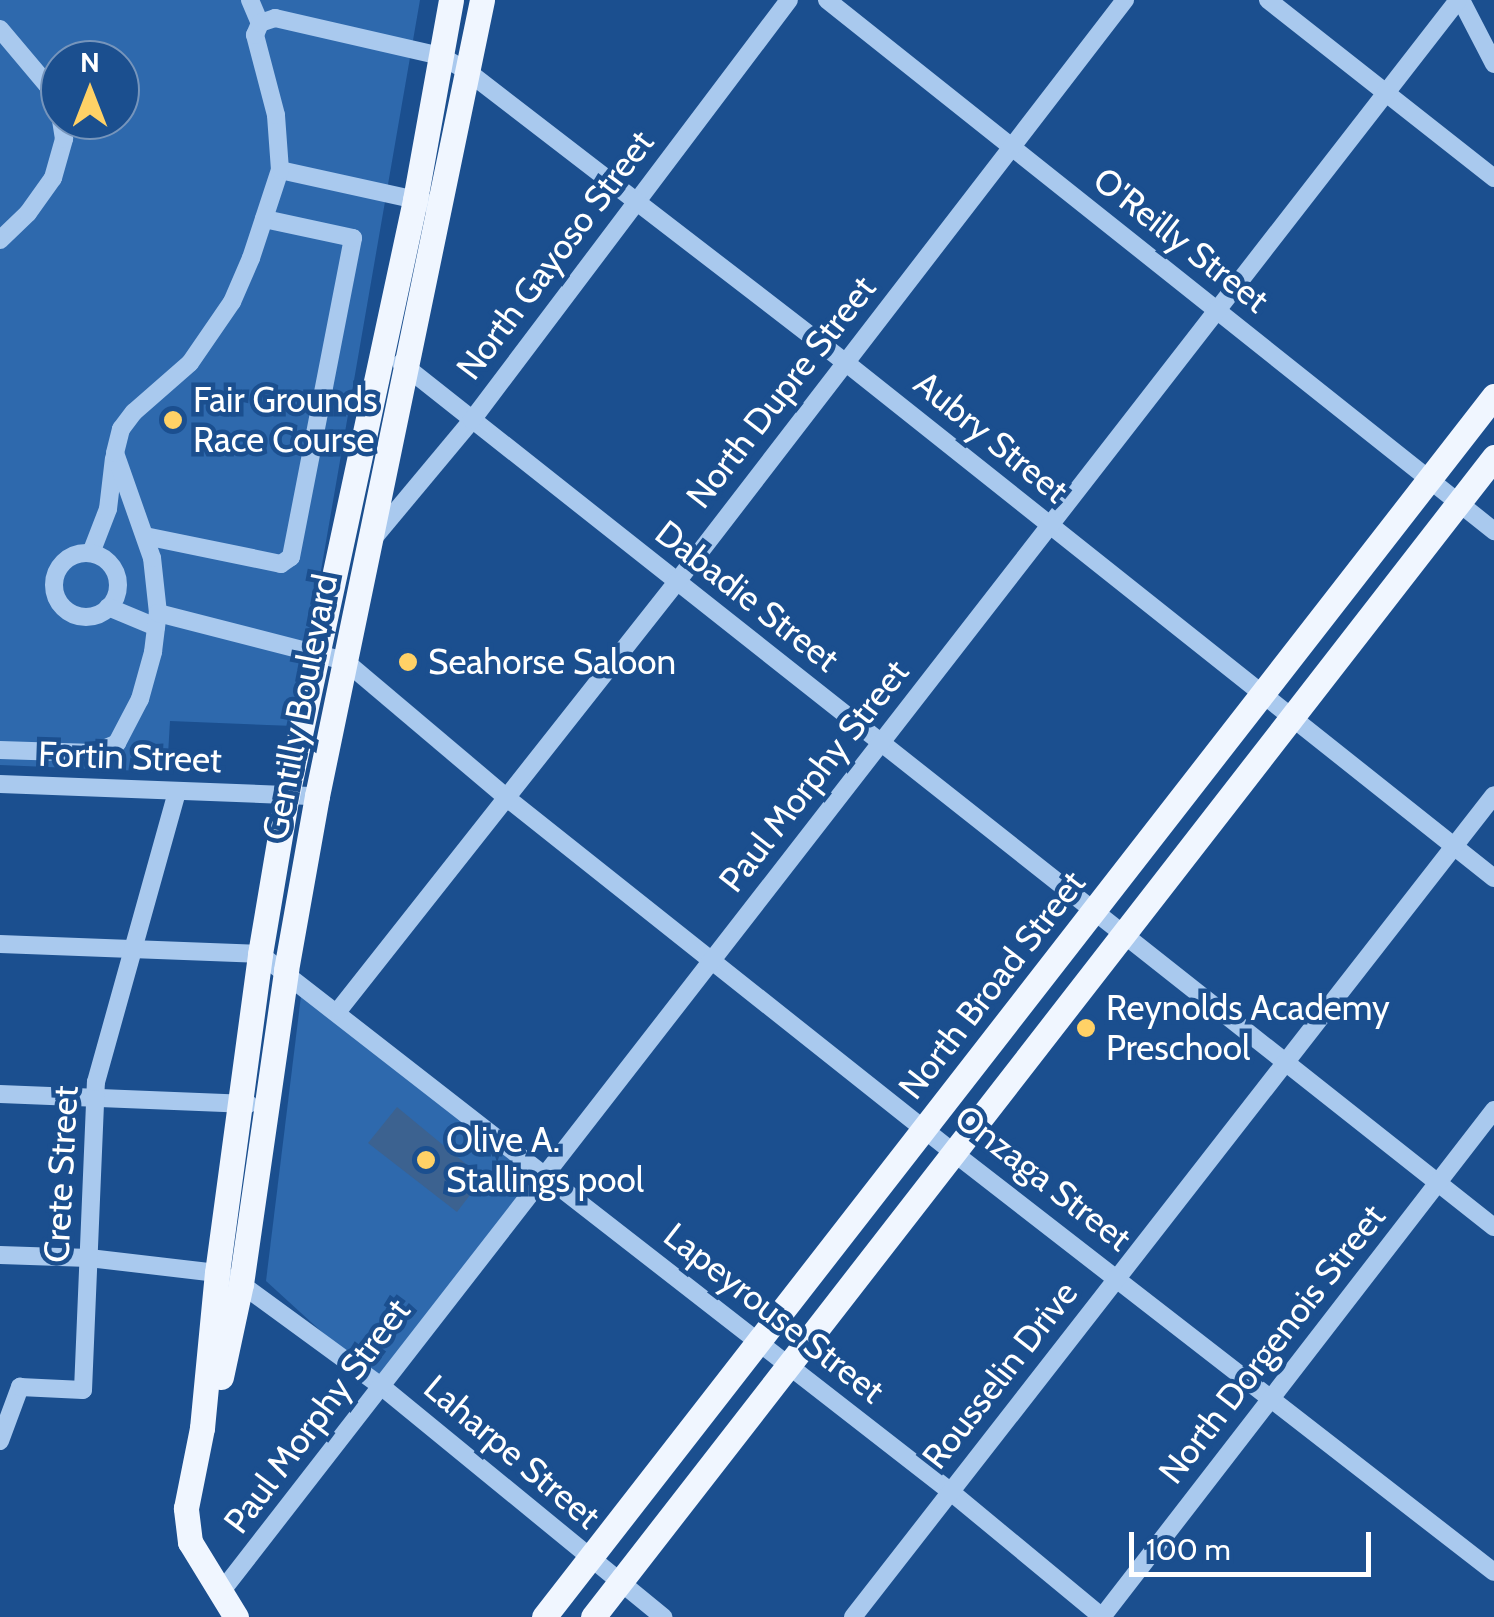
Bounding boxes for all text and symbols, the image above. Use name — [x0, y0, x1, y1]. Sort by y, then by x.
north arrow — [40, 40, 140, 140]
text: N — [80, 45, 100, 79]
street label: North Gayoso Street — [448, 122, 662, 388]
street label: O'Reilly Street — [1085, 159, 1277, 321]
street label: North Dupre Street — [677, 268, 885, 516]
street label: Aubry Street — [906, 362, 1076, 512]
place label: Fair Grounds Race Course — [193, 379, 377, 461]
marker: Fair Grounds Race Course — [162, 409, 184, 431]
street label: Dabadie Street — [647, 511, 847, 681]
street label: Gentilly Boulevard — [254, 571, 346, 843]
place label: Seahorse Saloon — [428, 641, 676, 683]
marker: Seahorse Saloon — [397, 651, 419, 673]
street label: Paul Morphy Street — [710, 652, 918, 900]
street label: Fortin Street — [37, 733, 223, 781]
street label: North Broad Street — [890, 863, 1094, 1107]
place label: Reynolds Academy Preschool — [1106, 987, 1390, 1069]
marker: Reynolds Academy Preschool — [1075, 1017, 1097, 1039]
street label: Crete Street — [35, 1084, 87, 1264]
street label: Onzaga Street — [947, 1096, 1139, 1260]
place label: Olive A. Stallings pool — [446, 1119, 644, 1201]
marker: Olive A. Stallings pool — [415, 1149, 437, 1171]
street label: North Dorgenois Street — [1150, 1196, 1394, 1492]
street label: Lapeyrouse Street — [656, 1214, 892, 1412]
street label: Rousselin Drive — [914, 1273, 1086, 1477]
street label: Paul Morphy Street — [215, 1291, 419, 1541]
street label: Laharpe Street — [416, 1366, 608, 1538]
scale bar — [1134, 1512, 1376, 1574]
text: 100 m — [1146, 1531, 1231, 1568]

